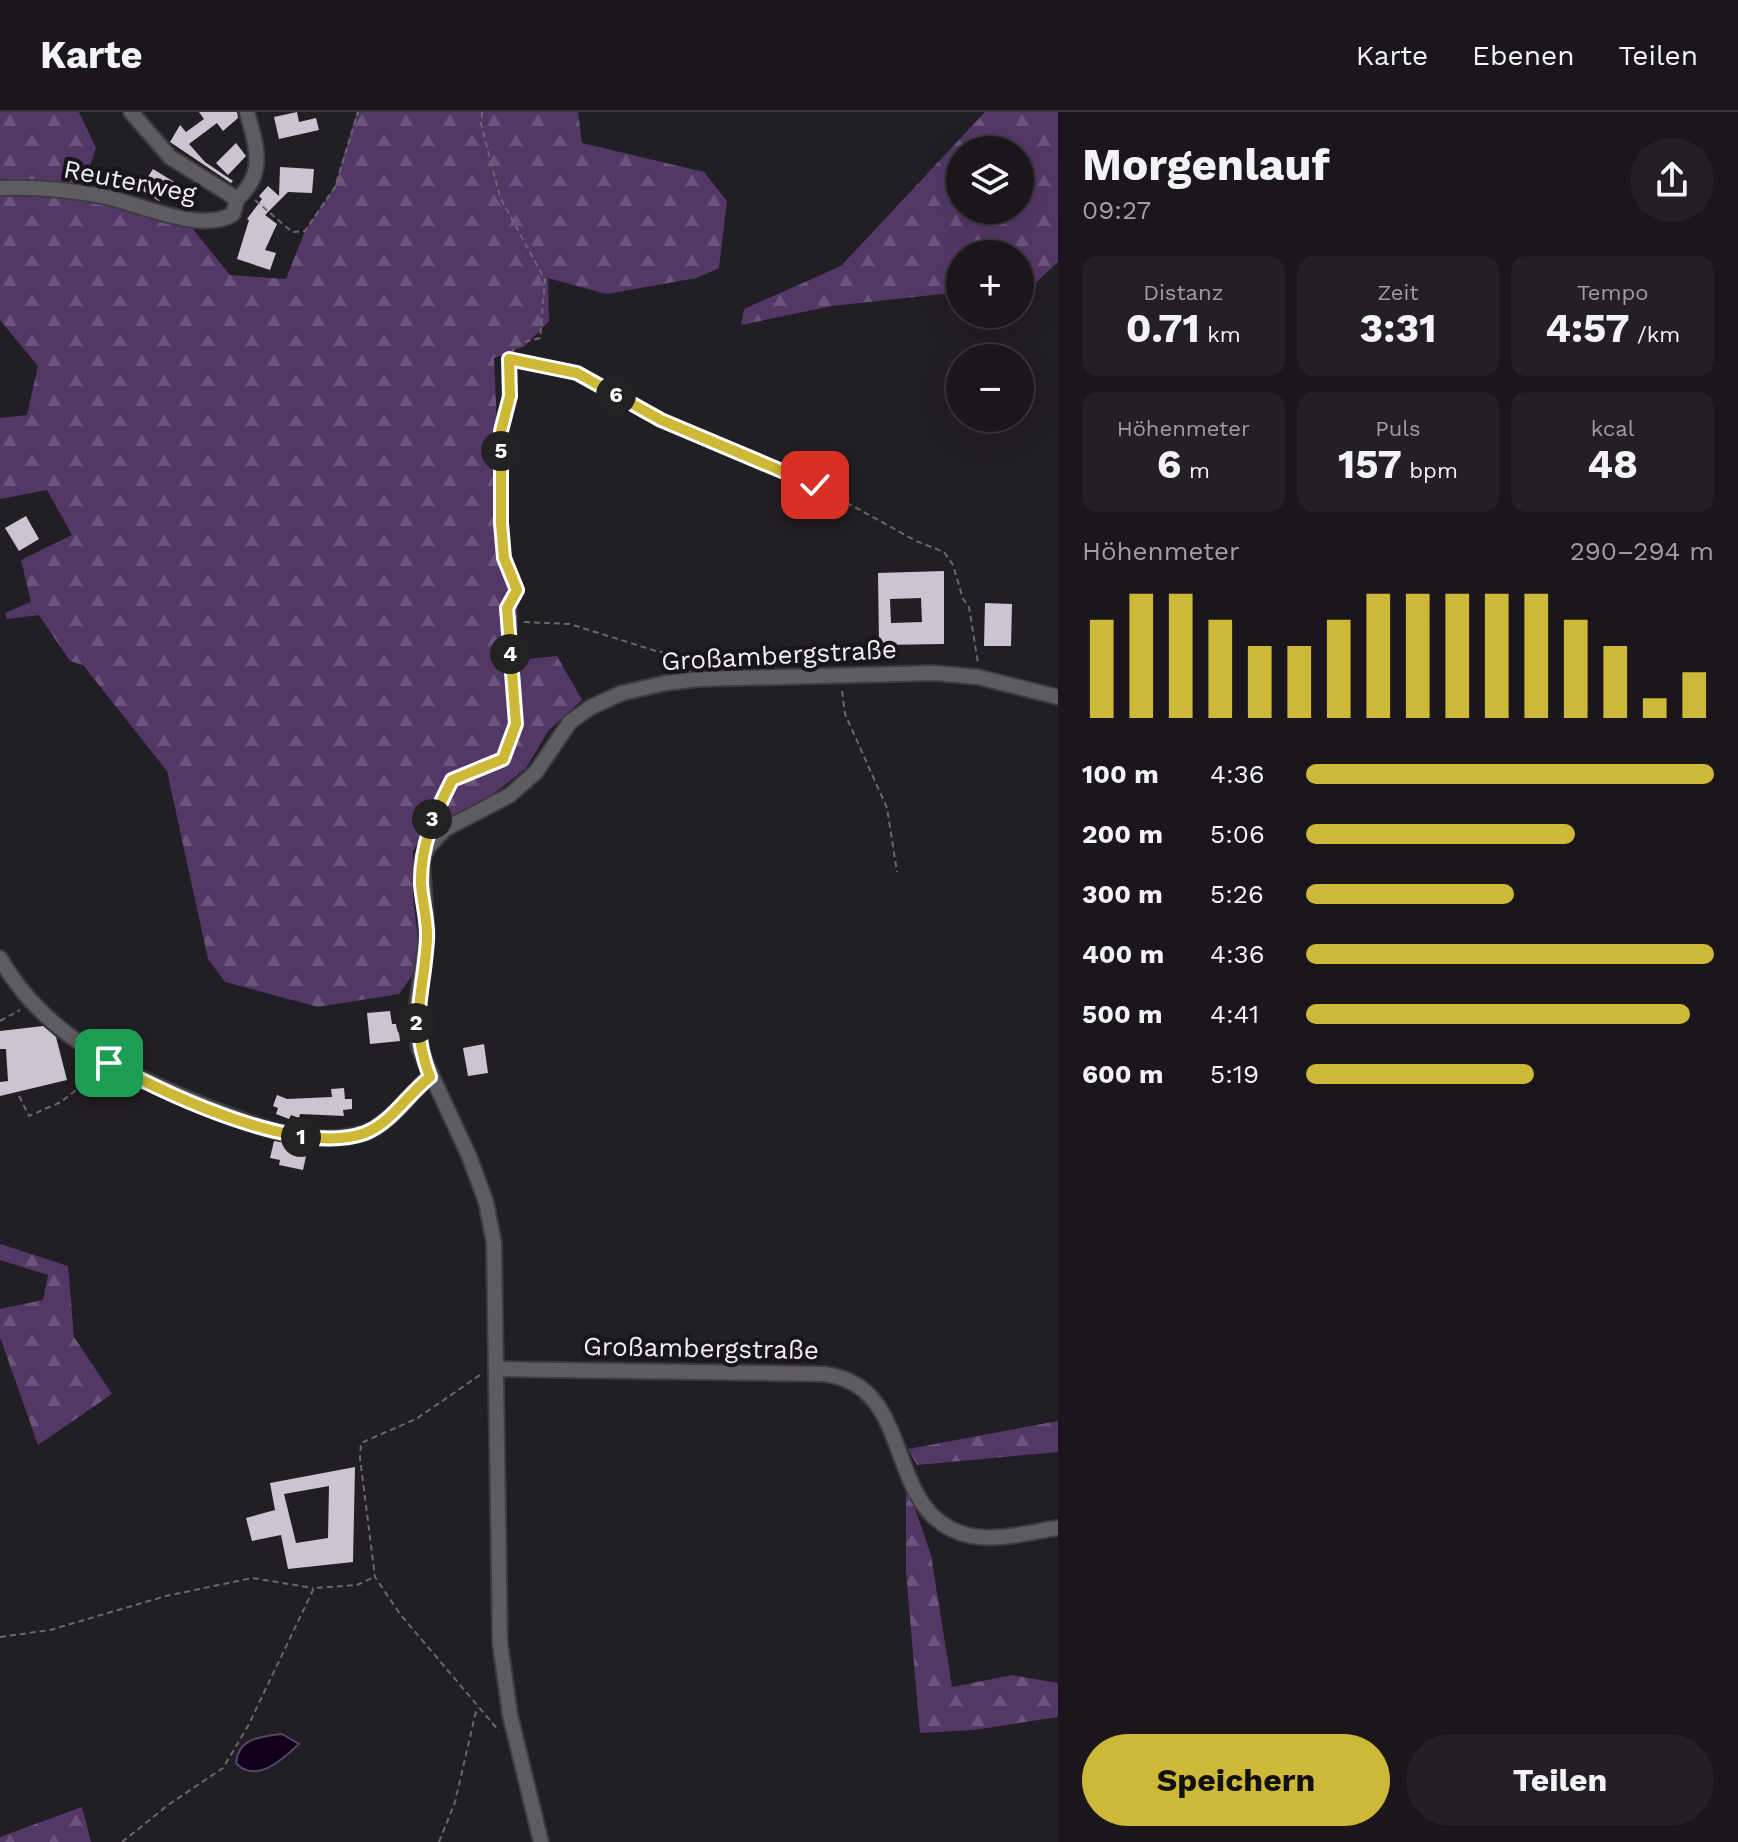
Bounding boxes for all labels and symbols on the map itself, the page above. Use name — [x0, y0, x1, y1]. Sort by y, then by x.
street label: Reuterweg — [61, 153, 199, 209]
pin: 6 — [596, 375, 636, 415]
pin: 5 — [481, 431, 521, 471]
pin — [781, 451, 849, 519]
pin: 4 — [490, 634, 530, 674]
street label: Großambergstraße — [660, 634, 898, 676]
pin: 3 — [412, 799, 452, 839]
pin: 2 — [396, 1003, 436, 1043]
pin — [75, 1029, 143, 1097]
pin: 1 — [281, 1117, 321, 1157]
street label: Großambergstraße — [583, 1331, 819, 1365]

